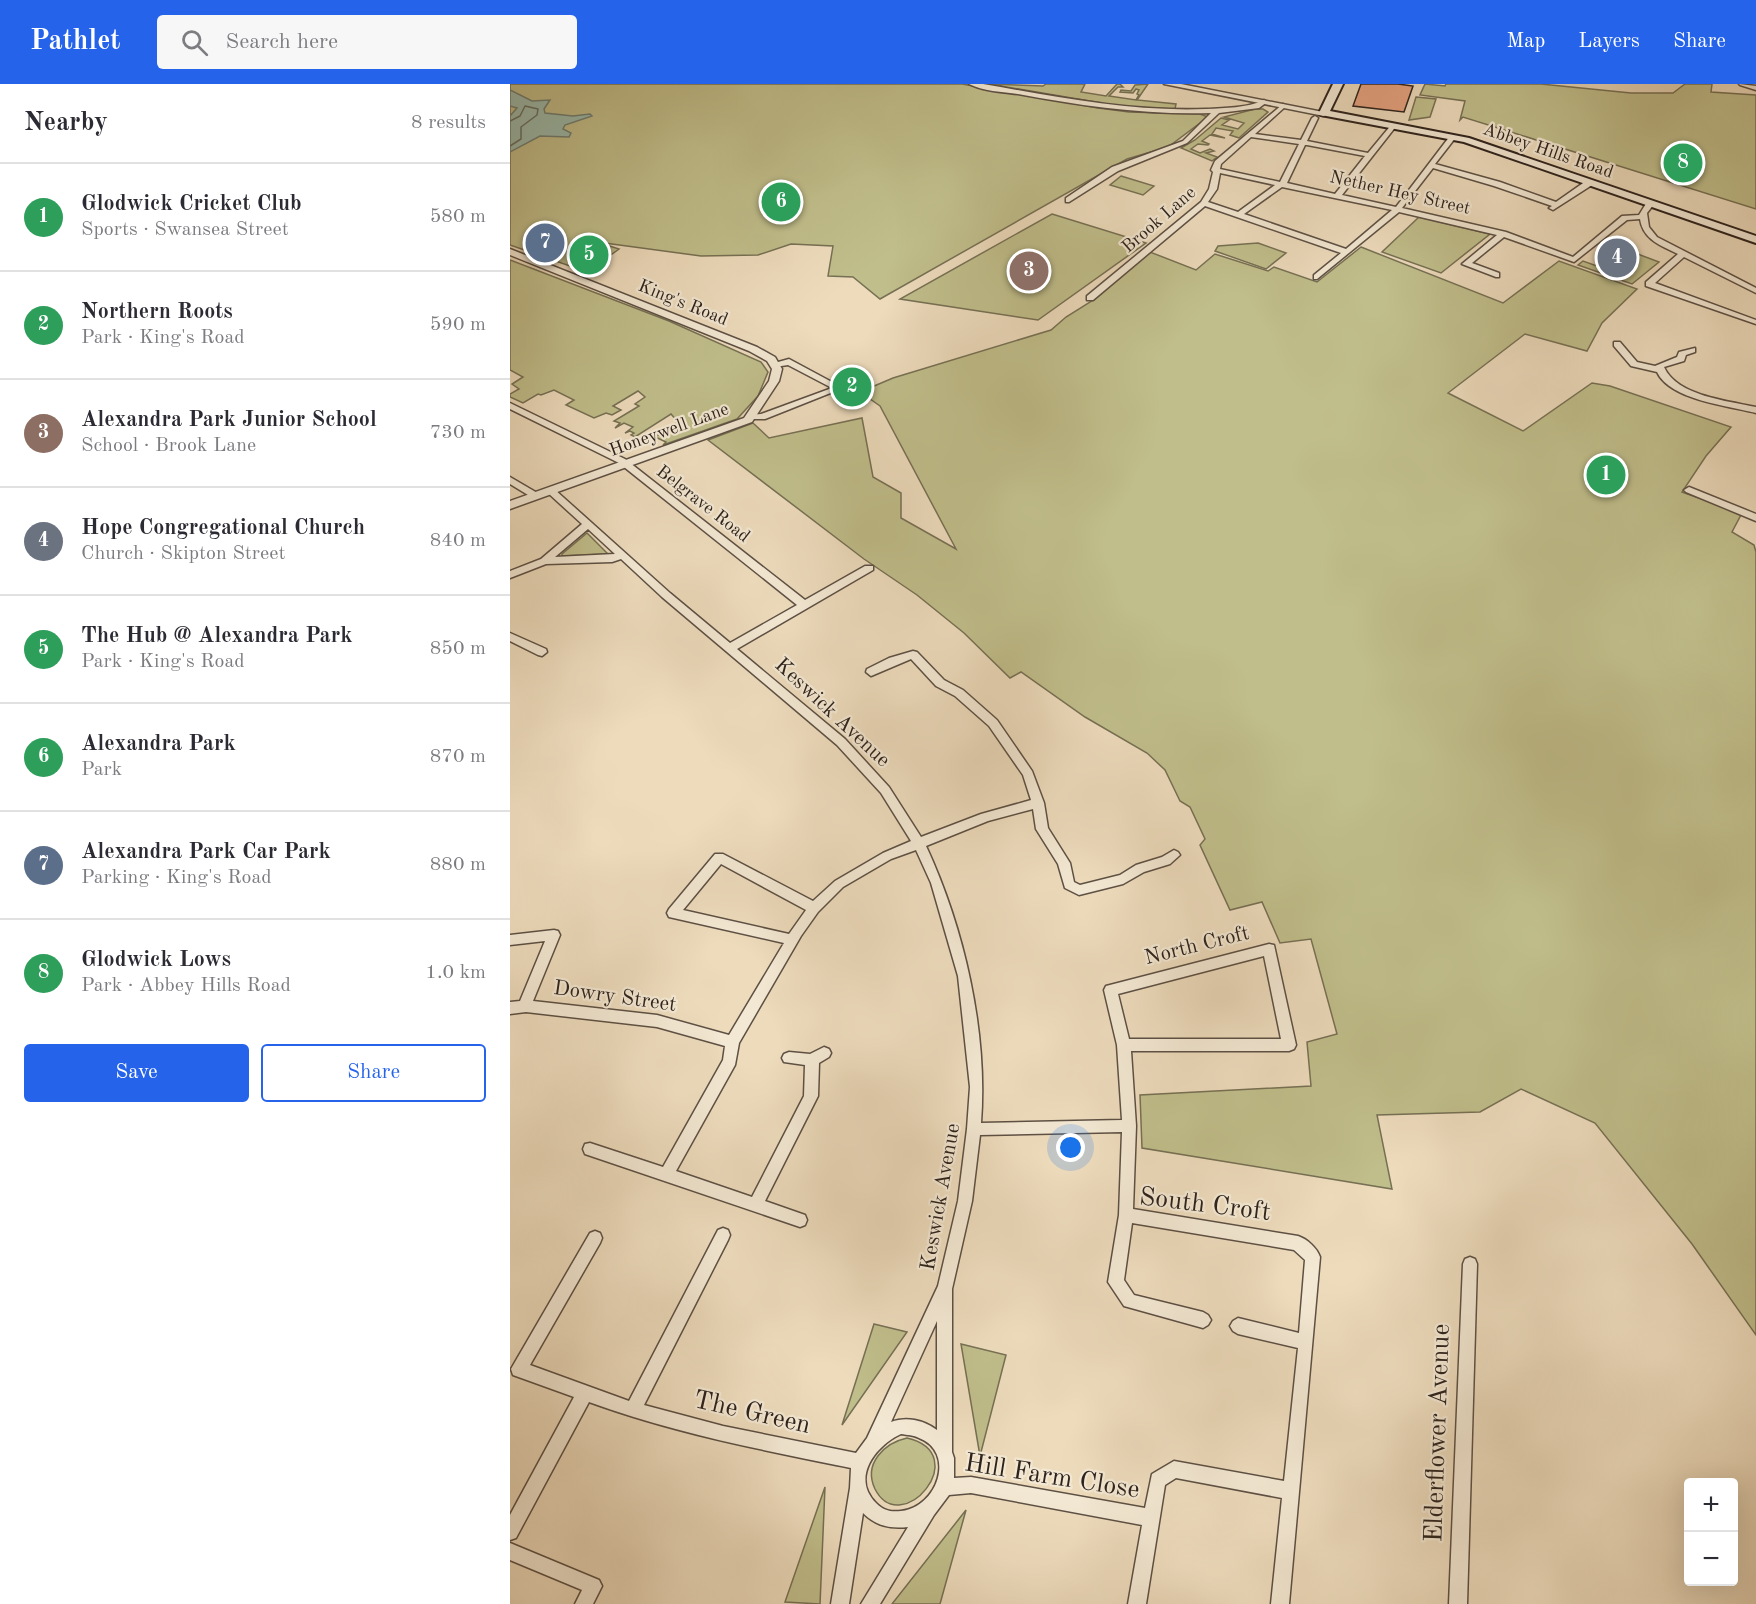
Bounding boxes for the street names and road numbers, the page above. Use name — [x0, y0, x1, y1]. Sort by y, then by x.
street label: Abbey Hills Road — [1480, 120, 1616, 182]
street label: Nether Hey Street — [1328, 168, 1472, 218]
street label: Brook Lane — [1119, 183, 1199, 257]
street label: King's Road — [636, 277, 730, 329]
street label: Honeywell Lane — [607, 400, 731, 460]
street label: Belgrave Road — [653, 462, 753, 546]
street label: Keswick Avenue — [770, 654, 894, 772]
street label: North Croft — [1142, 923, 1252, 969]
street label: Dowry Street — [552, 978, 678, 1016]
street label: Keswick Avenue — [918, 1122, 964, 1272]
street label: South Croft — [1138, 1184, 1272, 1226]
street label: Elderflower Avenue — [1421, 1323, 1455, 1543]
street label: The Green — [691, 1387, 813, 1439]
street label: Hill Farm Close — [963, 1450, 1141, 1504]

